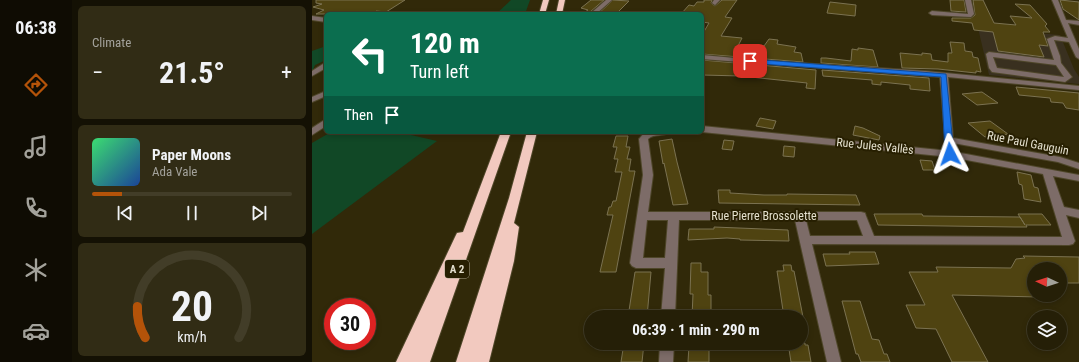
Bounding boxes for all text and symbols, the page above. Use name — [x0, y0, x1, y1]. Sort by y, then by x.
text: 06:38 — [15, 17, 57, 38]
text: 120 m — [410, 27, 480, 60]
icon: left — [344, 28, 396, 80]
text: Climate — [92, 35, 131, 50]
pin — [733, 44, 767, 78]
icon: arrive — [739, 50, 761, 72]
text: 21.5° — [159, 55, 225, 90]
text: − — [92, 60, 103, 85]
text: + — [281, 60, 292, 85]
text: Turn left — [410, 61, 469, 82]
icon: directions — [22, 71, 50, 99]
icon: arrive — [381, 104, 403, 126]
text: Then — [344, 106, 373, 124]
street label: Rue Paul Gauguin — [986, 128, 1070, 158]
icon: music — [22, 133, 50, 161]
position arrow — [929, 133, 971, 175]
street label: Rue Jules Vallès — [836, 135, 914, 157]
text: Paper Moons — [152, 146, 231, 164]
text: Ada Vale — [152, 164, 197, 179]
icon: phone — [22, 194, 50, 222]
icon: previous — [114, 202, 136, 224]
icon: pause — [181, 202, 203, 224]
icon: next — [248, 202, 270, 224]
street label: Rue Pierre Brossolette — [711, 209, 817, 223]
icon: climate — [22, 256, 50, 284]
road number: A 2 — [445, 260, 469, 278]
north arrow — [1027, 262, 1067, 302]
map controls — [1027, 262, 1067, 350]
text: 20 — [171, 281, 213, 330]
speed limit sign: 30 — [324, 298, 376, 350]
button: layers — [1027, 310, 1067, 350]
icon: car — [22, 317, 50, 345]
text: 06:39 · 1 min · 290 m — [632, 321, 760, 339]
text: km/h — [177, 328, 207, 344]

